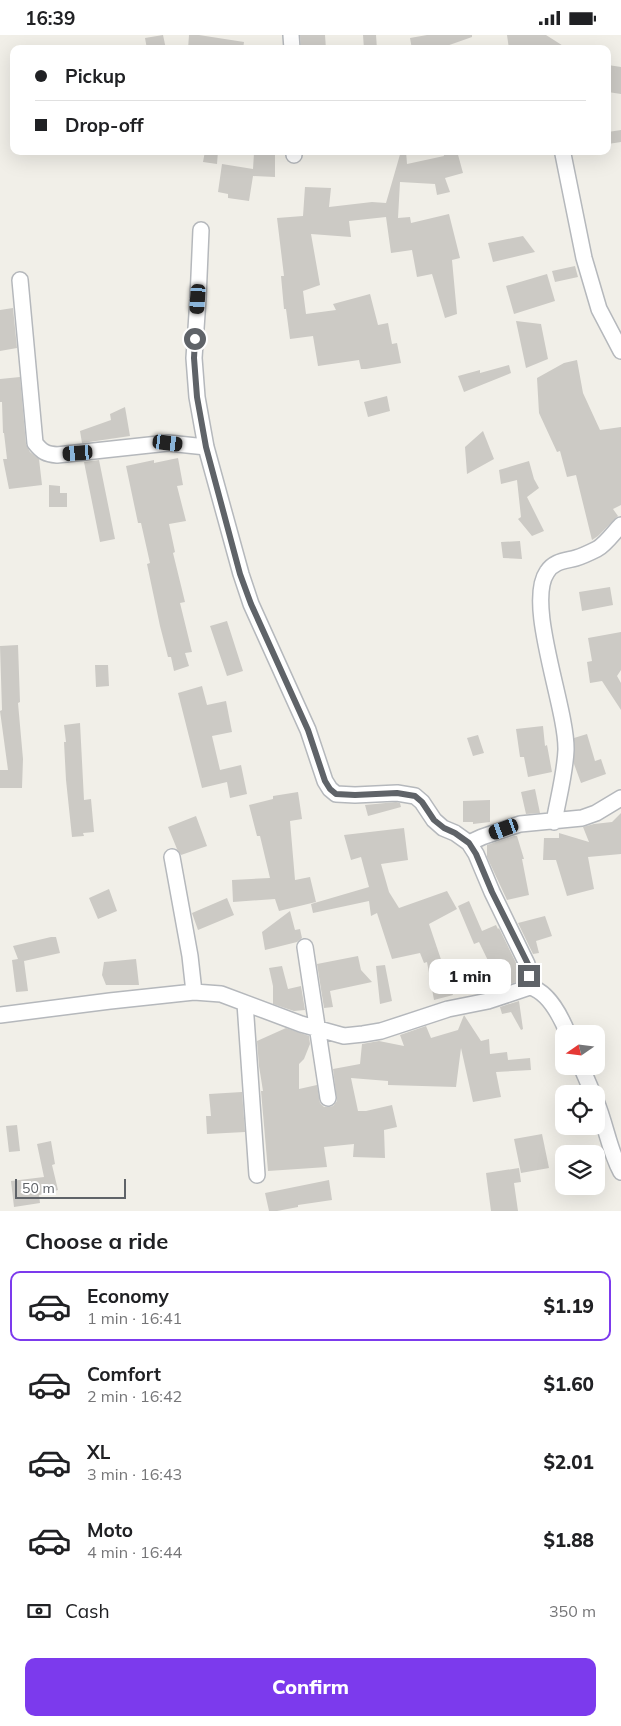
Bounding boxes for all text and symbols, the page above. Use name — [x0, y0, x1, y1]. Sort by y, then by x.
text: 16:39 — [25, 6, 75, 30]
text: Pickup — [65, 64, 126, 88]
text: Drop-off — [65, 113, 143, 137]
car — [189, 284, 206, 314]
route start — [184, 328, 206, 350]
car — [152, 434, 183, 452]
car — [62, 444, 93, 462]
car — [487, 817, 520, 841]
callout: 1 min — [429, 959, 512, 993]
route end — [518, 965, 540, 987]
text: 1 min — [449, 966, 491, 986]
north arrow — [555, 1025, 605, 1075]
map controls — [555, 1025, 605, 1195]
button: locate — [555, 1085, 605, 1135]
button: layers — [555, 1145, 605, 1195]
scale bar — [15, 1176, 126, 1199]
text: 50 m — [22, 1179, 55, 1197]
text: Choose a ride — [25, 1227, 168, 1255]
icon: car — [27, 1284, 72, 1329]
text: Economy — [87, 1284, 169, 1308]
text: $1.19 — [543, 1294, 594, 1318]
text: 1 min · 16:41 — [87, 1308, 182, 1328]
icon: car — [27, 1362, 72, 1407]
text: Comfort — [87, 1362, 161, 1386]
text: $1.60 — [543, 1372, 594, 1396]
text: 2 min · 16:42 — [87, 1386, 182, 1406]
icon: car — [27, 1440, 72, 1485]
text: XL — [87, 1440, 110, 1464]
text: $2.01 — [543, 1450, 594, 1474]
text: 3 min · 16:43 — [87, 1464, 182, 1484]
icon: car — [27, 1518, 72, 1563]
text: Moto — [87, 1518, 133, 1542]
text: $1.88 — [543, 1528, 594, 1552]
text: 4 min · 16:44 — [87, 1542, 182, 1562]
icon: cash — [25, 1597, 53, 1625]
text: Cash — [65, 1599, 110, 1623]
text: 350 m — [549, 1601, 596, 1621]
button: Confirm — [25, 1658, 596, 1716]

